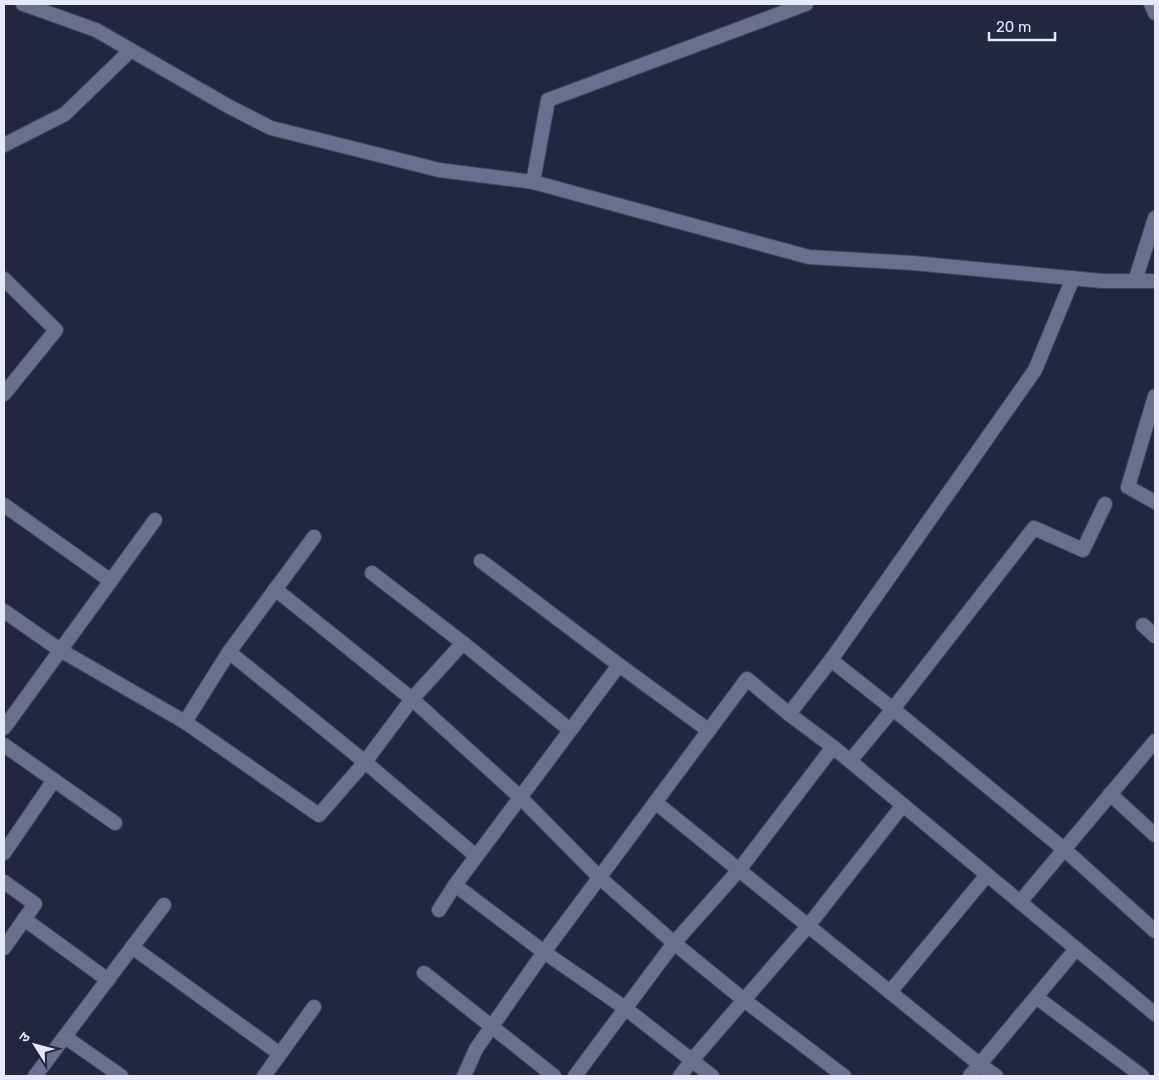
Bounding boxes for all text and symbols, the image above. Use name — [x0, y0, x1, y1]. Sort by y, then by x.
scale bar — [989, 10, 1055, 42]
text: 20 m — [996, 18, 1031, 36]
north arrow — [10, 1020, 60, 1070]
text: उ — [16, 1029, 35, 1046]

